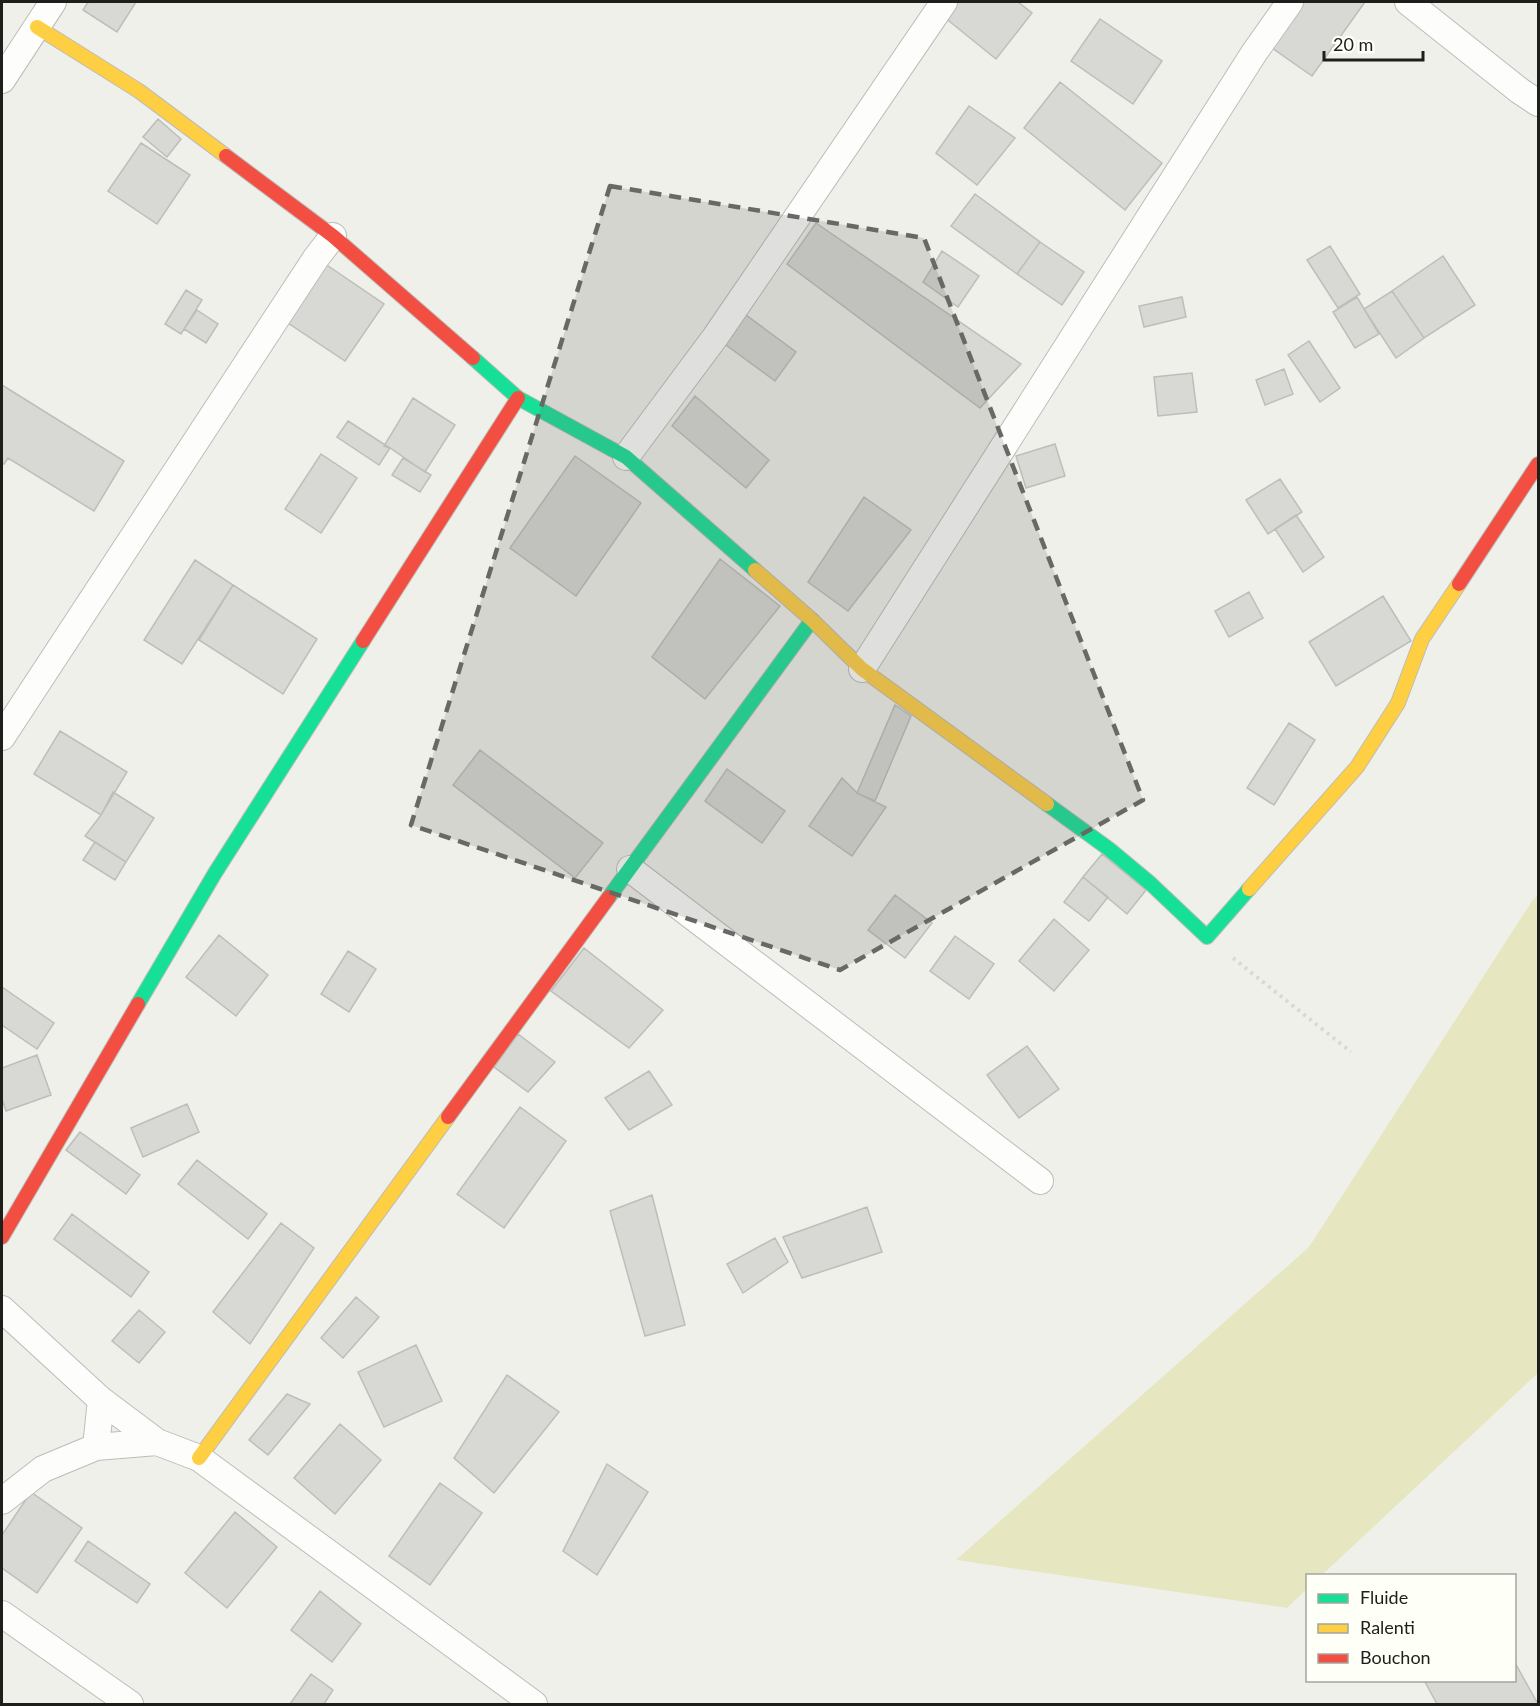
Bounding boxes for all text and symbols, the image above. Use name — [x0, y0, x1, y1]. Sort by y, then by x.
scale bar — [1324, 24, 1423, 62]
text: 20 m — [1333, 33, 1373, 55]
legend — [1306, 1574, 1516, 1682]
text: Fluide — [1360, 1586, 1408, 1608]
text: Ralenti — [1360, 1616, 1415, 1638]
text: Bouchon — [1360, 1646, 1431, 1668]

